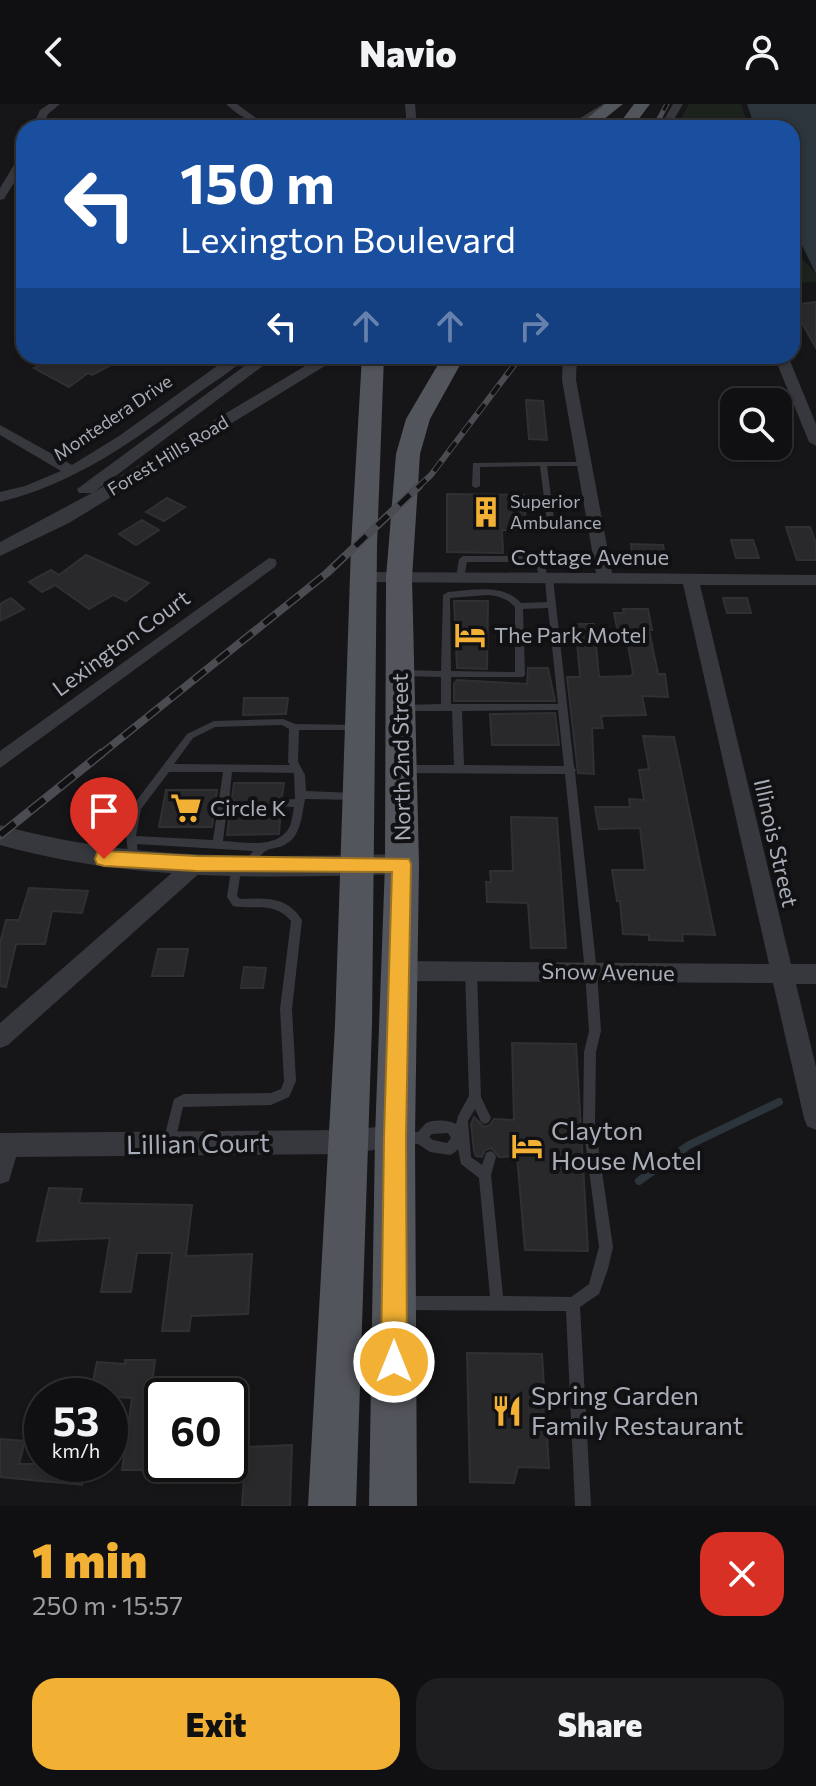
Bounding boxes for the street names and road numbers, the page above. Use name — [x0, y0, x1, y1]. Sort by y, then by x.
street label: Montedera Drive — [49, 369, 176, 465]
street label: Forest Hills Road — [103, 410, 232, 500]
street label: Cottage Avenue — [511, 543, 669, 570]
street label: Lexington Court — [47, 584, 195, 701]
street label: North 2nd Street — [386, 673, 415, 841]
street label: Illinois Street — [749, 776, 804, 910]
street label: Snow Avenue — [541, 957, 675, 986]
street label: Lillian Court — [126, 1126, 270, 1159]

